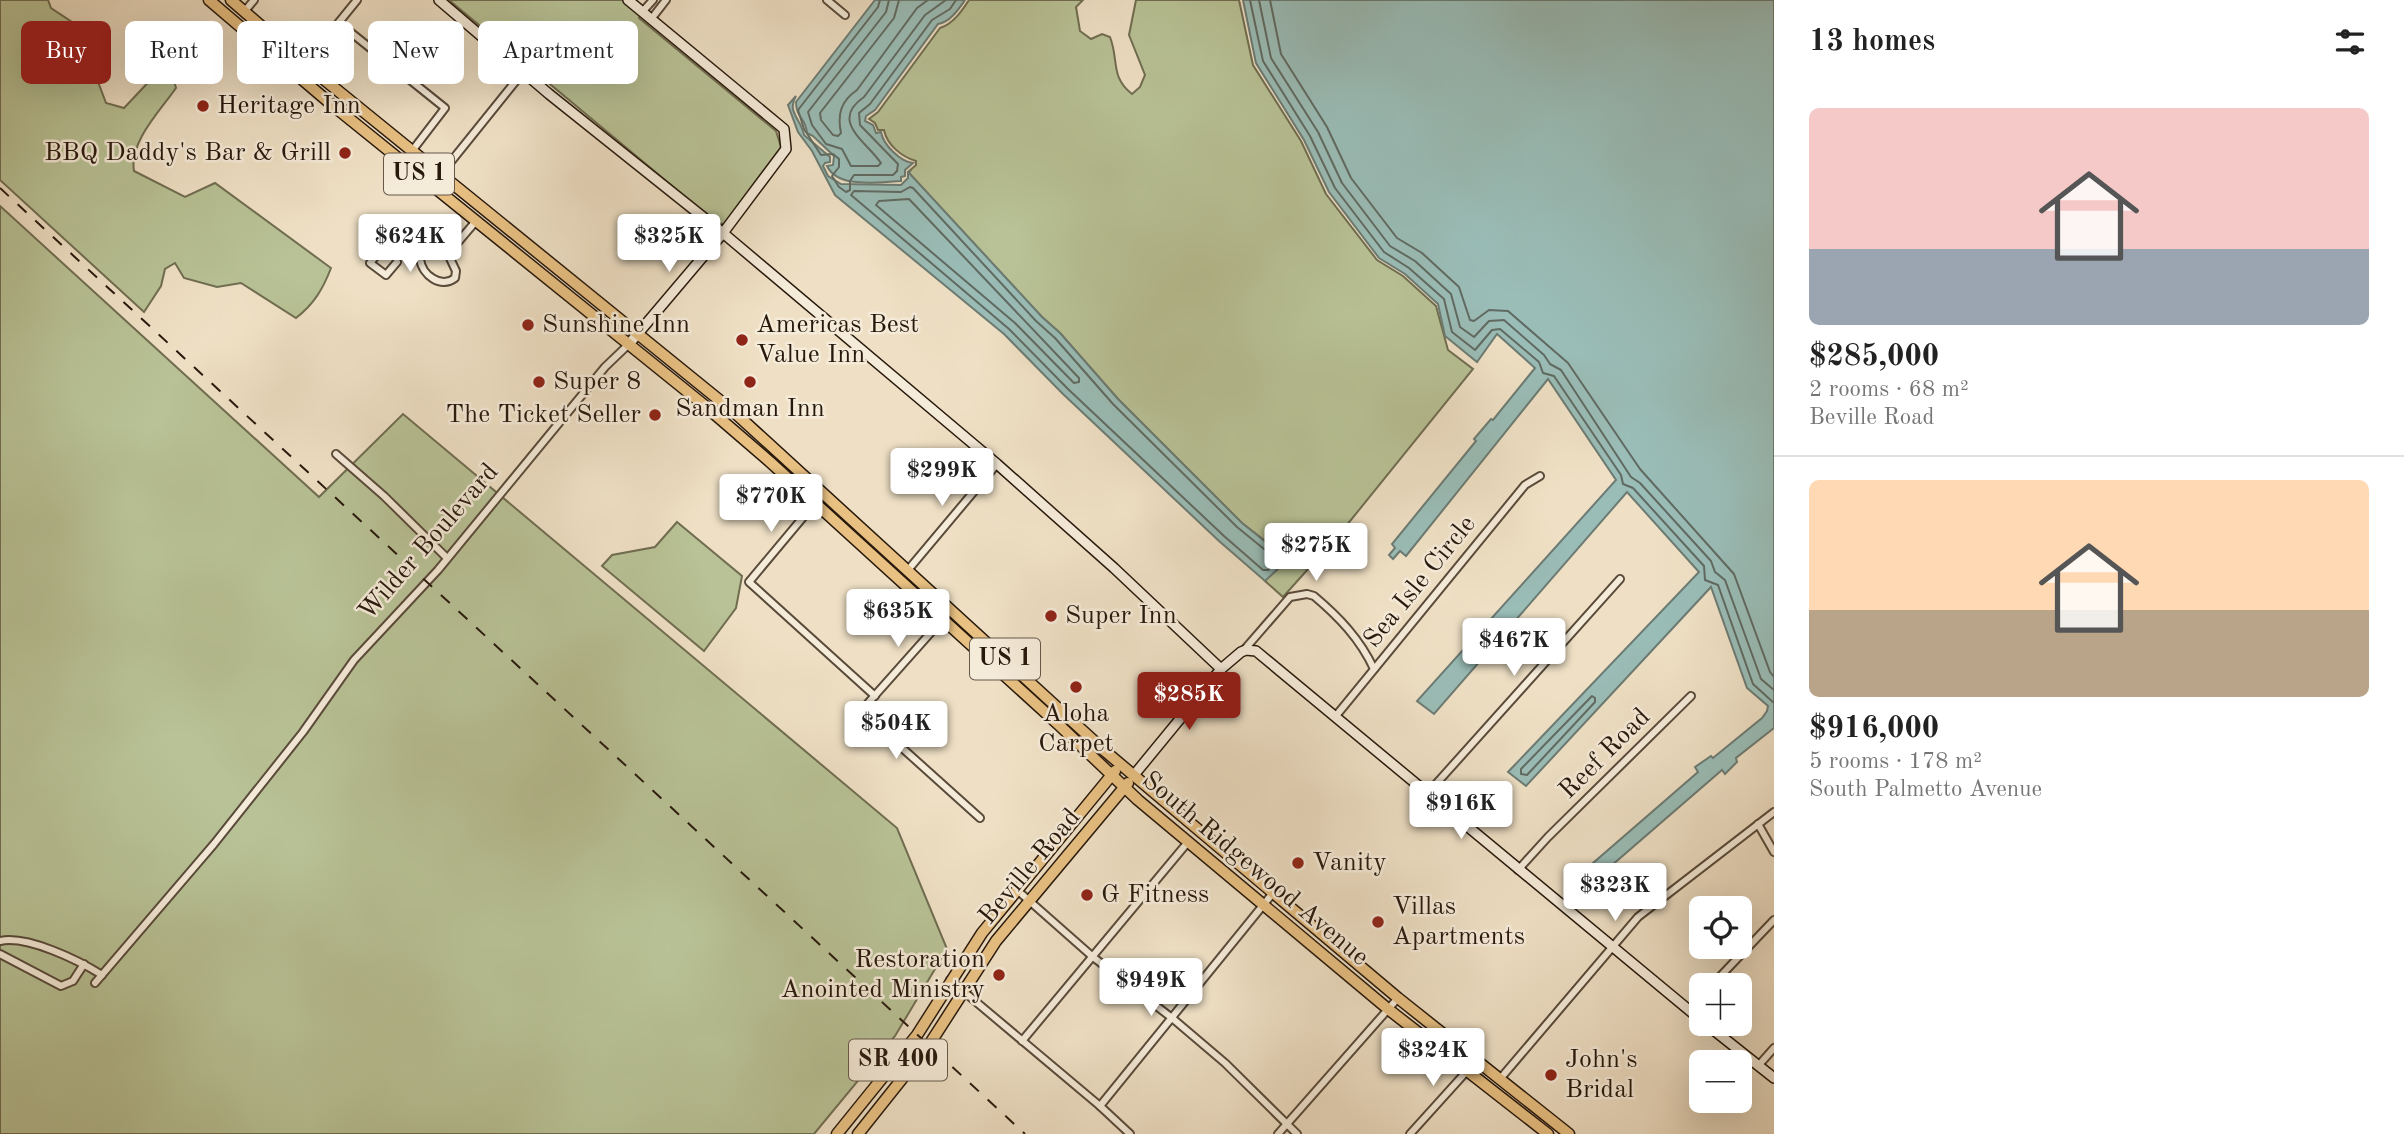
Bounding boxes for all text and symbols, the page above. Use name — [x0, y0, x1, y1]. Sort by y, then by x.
chip: Buy — [21, 21, 111, 84]
chip: Rent — [125, 21, 223, 84]
chip: Filters — [237, 21, 354, 84]
chip: New — [368, 21, 464, 84]
chip: Apartment — [478, 21, 638, 84]
icon: filters — [2331, 23, 2369, 61]
text: 13 homes — [1809, 27, 1935, 57]
place label: Heritage Inn — [217, 93, 361, 119]
marker: Heritage Inn — [195, 98, 211, 114]
place label: BBQ Daddy's Bar & Grill — [44, 140, 331, 166]
marker: BBQ Daddy's Bar & Grill — [337, 145, 353, 161]
icon: home — [2026, 153, 2152, 279]
road number: US 1 — [384, 154, 454, 194]
pin: $624K — [361, 215, 459, 274]
pin: $325K — [620, 215, 718, 274]
text: $624K — [374, 225, 446, 248]
text: $325K — [633, 225, 705, 248]
place label: Sunshine Inn — [542, 312, 690, 338]
place label: Americas Best Value Inn — [756, 312, 919, 368]
marker: Sunshine Inn — [520, 317, 536, 333]
marker: Americas Best Value Inn — [734, 332, 750, 348]
text: $285,000 — [1809, 342, 1939, 372]
place label: Super 8 — [553, 369, 641, 395]
marker: Super 8 — [531, 374, 547, 390]
marker: Sandman Inn — [742, 374, 758, 390]
text: 2 rooms · 68 m² — [1809, 378, 1969, 401]
place label: Sandman Inn — [675, 396, 825, 422]
place label: The Ticket Seller — [446, 402, 641, 428]
text: Beville Road — [1809, 406, 1935, 429]
marker: The Ticket Seller — [647, 407, 663, 423]
pin: $299K — [893, 448, 991, 508]
street label: Wilder Boulevard — [354, 459, 504, 625]
text: $299K — [906, 459, 978, 482]
pin: $770K — [722, 475, 820, 534]
text: $770K — [735, 485, 807, 508]
street label: Sea Isle Circle — [1359, 511, 1481, 653]
pin: $275K — [1267, 524, 1365, 583]
icon: home — [2026, 525, 2152, 651]
text: $275K — [1280, 534, 1352, 557]
pin: $635K — [849, 590, 947, 649]
text: $635K — [862, 600, 934, 623]
place label: Super Inn — [1065, 603, 1177, 629]
marker: Super Inn — [1043, 608, 1059, 624]
pin: $467K — [1465, 618, 1563, 678]
text: $467K — [1478, 629, 1550, 652]
road number: US 1 — [970, 638, 1040, 680]
pin: $285K — [1140, 672, 1238, 732]
marker: Aloha Carpet — [1068, 679, 1084, 695]
text: $285K — [1153, 683, 1225, 706]
place label: Aloha Carpet — [1038, 701, 1114, 757]
pin: $504K — [847, 702, 945, 761]
street label: Reef Road — [1555, 704, 1655, 804]
text: $504K — [860, 712, 932, 735]
text: $916,000 — [1809, 714, 1939, 744]
text: 5 rooms · 178 m² — [1809, 750, 1982, 773]
street label: South Ridgewood Avenue — [1137, 767, 1373, 971]
text: South Palmetto Avenue — [1809, 778, 2042, 801]
pin: $916K — [1412, 782, 1510, 841]
text: $916K — [1425, 792, 1497, 815]
street label: Beville Road — [974, 804, 1086, 930]
place label: Vanity — [1312, 850, 1387, 876]
marker: Vanity — [1290, 855, 1306, 871]
pin: $323K — [1566, 864, 1664, 923]
text: $323K — [1579, 874, 1651, 897]
place label: G Fitness — [1101, 882, 1209, 908]
marker: G Fitness — [1079, 887, 1095, 903]
place label: Villas Apartments — [1392, 894, 1525, 950]
map controls — [1689, 896, 1752, 1113]
button: locate — [1689, 896, 1752, 959]
marker: Villas Apartments — [1370, 914, 1386, 930]
place label: Restoration Anointed Ministry — [781, 947, 985, 1003]
pin: $949K — [1102, 958, 1200, 1018]
marker: Restoration Anointed Ministry — [991, 967, 1007, 983]
text: $949K — [1115, 969, 1187, 992]
button: + — [1689, 973, 1752, 1036]
pin: $324K — [1384, 1028, 1482, 1088]
text: $324K — [1397, 1039, 1469, 1062]
road number: SR 400 — [849, 1040, 947, 1080]
place label: John's Bridal — [1565, 1047, 1638, 1103]
button: − — [1689, 1050, 1752, 1113]
marker: John's Bridal — [1543, 1067, 1559, 1083]

